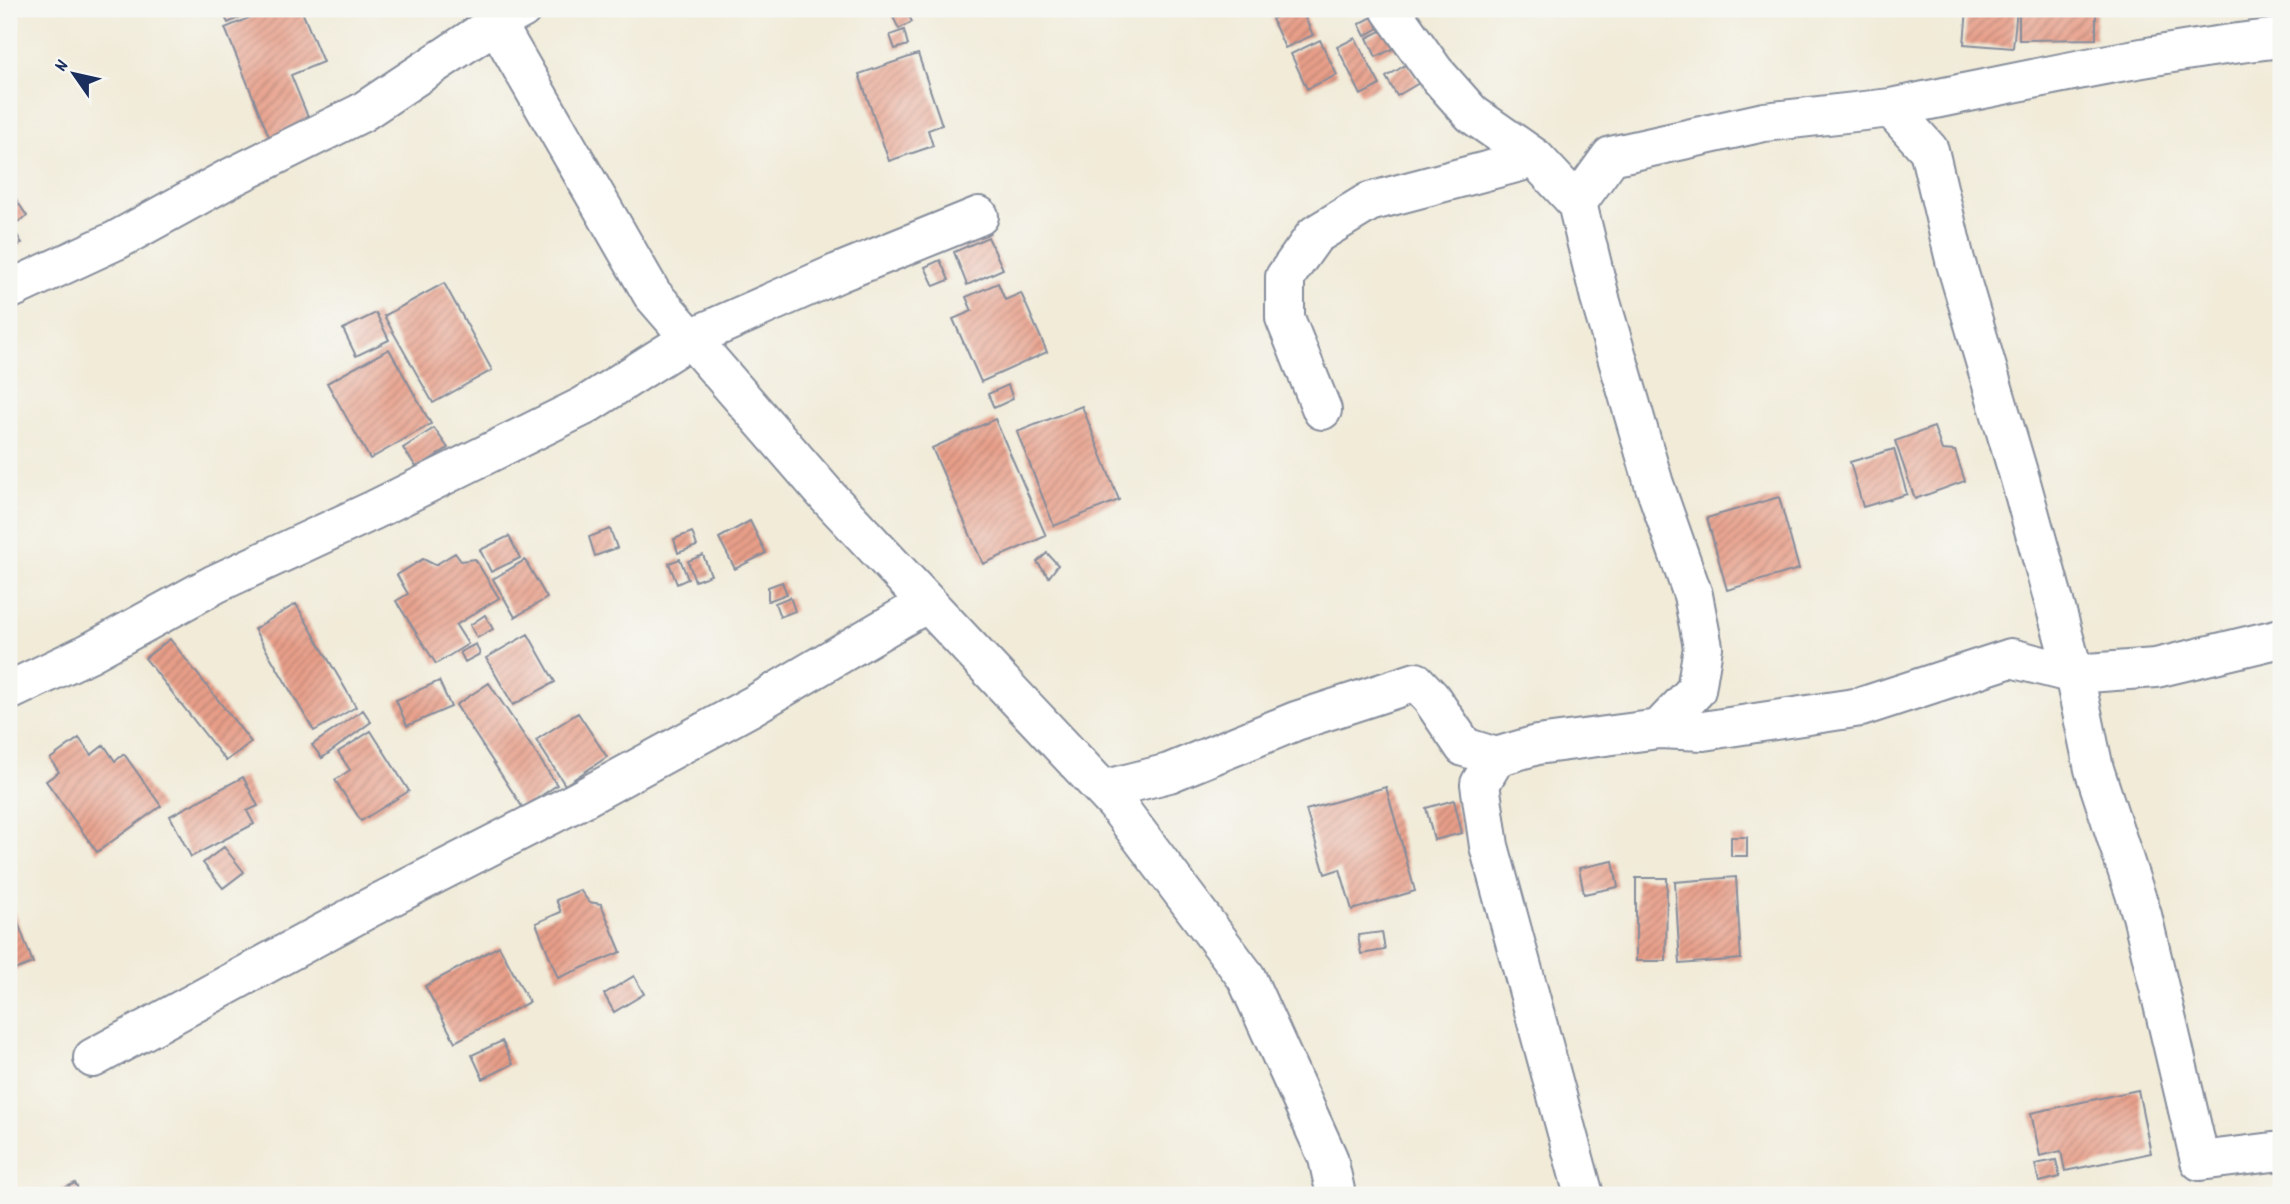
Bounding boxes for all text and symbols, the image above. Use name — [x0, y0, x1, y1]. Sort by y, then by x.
north arrow — [38, 38, 108, 108]
text: N — [49, 55, 77, 78]

